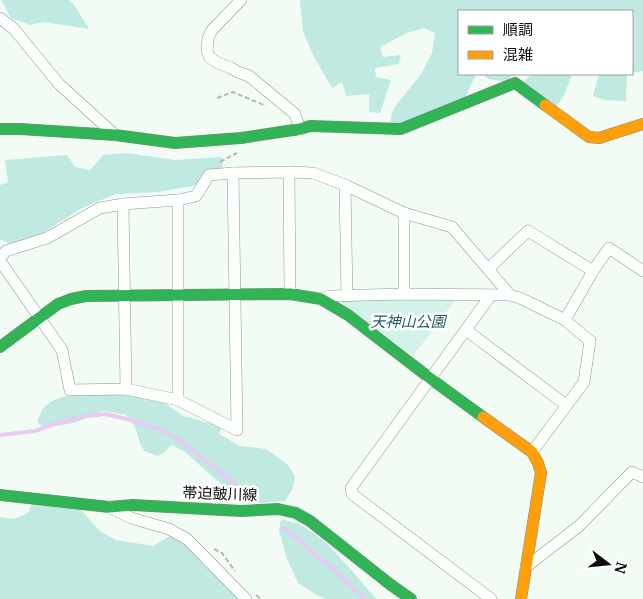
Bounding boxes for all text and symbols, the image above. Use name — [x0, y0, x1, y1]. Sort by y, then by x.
legend — [458, 10, 633, 75]
text: 順調 — [503, 20, 533, 39]
text: 混雑 — [503, 45, 533, 64]
park label: 天神山公園 — [370, 312, 447, 331]
street label: 帯迫皷川線 — [182, 483, 258, 504]
north arrow — [583, 539, 633, 589]
text: N — [610, 560, 631, 575]

